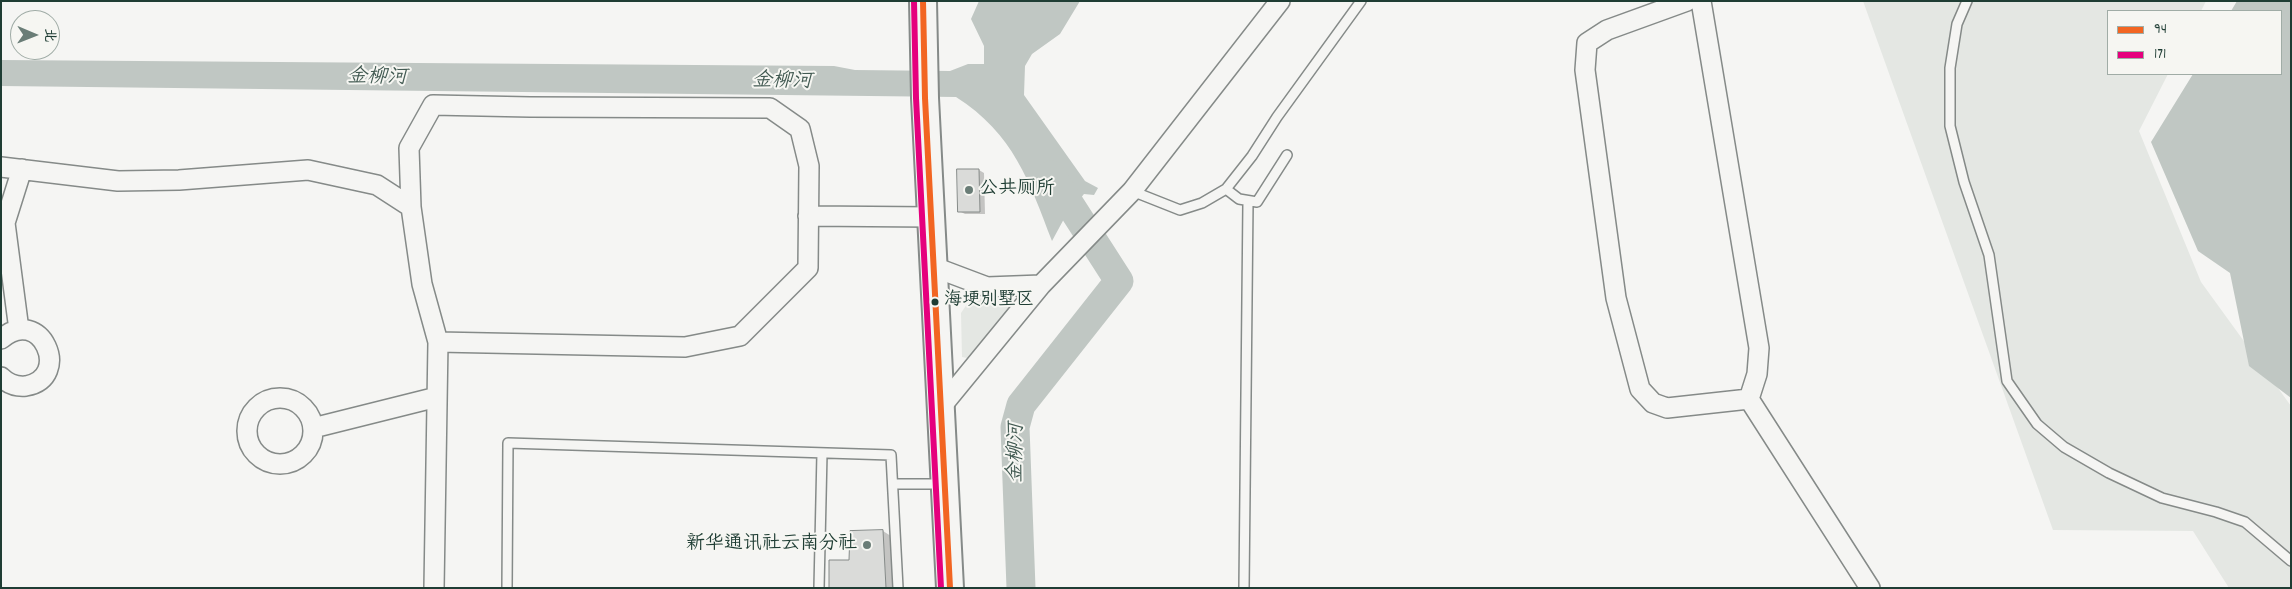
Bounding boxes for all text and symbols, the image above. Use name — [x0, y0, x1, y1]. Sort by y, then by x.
north arrow — [10, 10, 60, 60]
legend — [2107, 10, 2282, 75]
text: 94 — [2154, 19, 2167, 41]
text: 北 — [39, 28, 59, 42]
text: 171 — [2154, 44, 2166, 66]
water label: 金柳河 — [347, 66, 407, 92]
water label: 金柳河 — [752, 70, 812, 96]
place label: 公共厕所 — [979, 179, 1055, 201]
marker: 公共厕所 — [963, 184, 975, 196]
place label: 海埂别墅区 — [944, 291, 1034, 313]
marker: 海埂别墅区 — [930, 297, 940, 307]
water label: 金柳河 — [1005, 423, 1031, 483]
place label: 新华通讯社云南分社 — [686, 534, 857, 556]
marker: 新华通讯社云南分社 — [861, 539, 873, 551]

